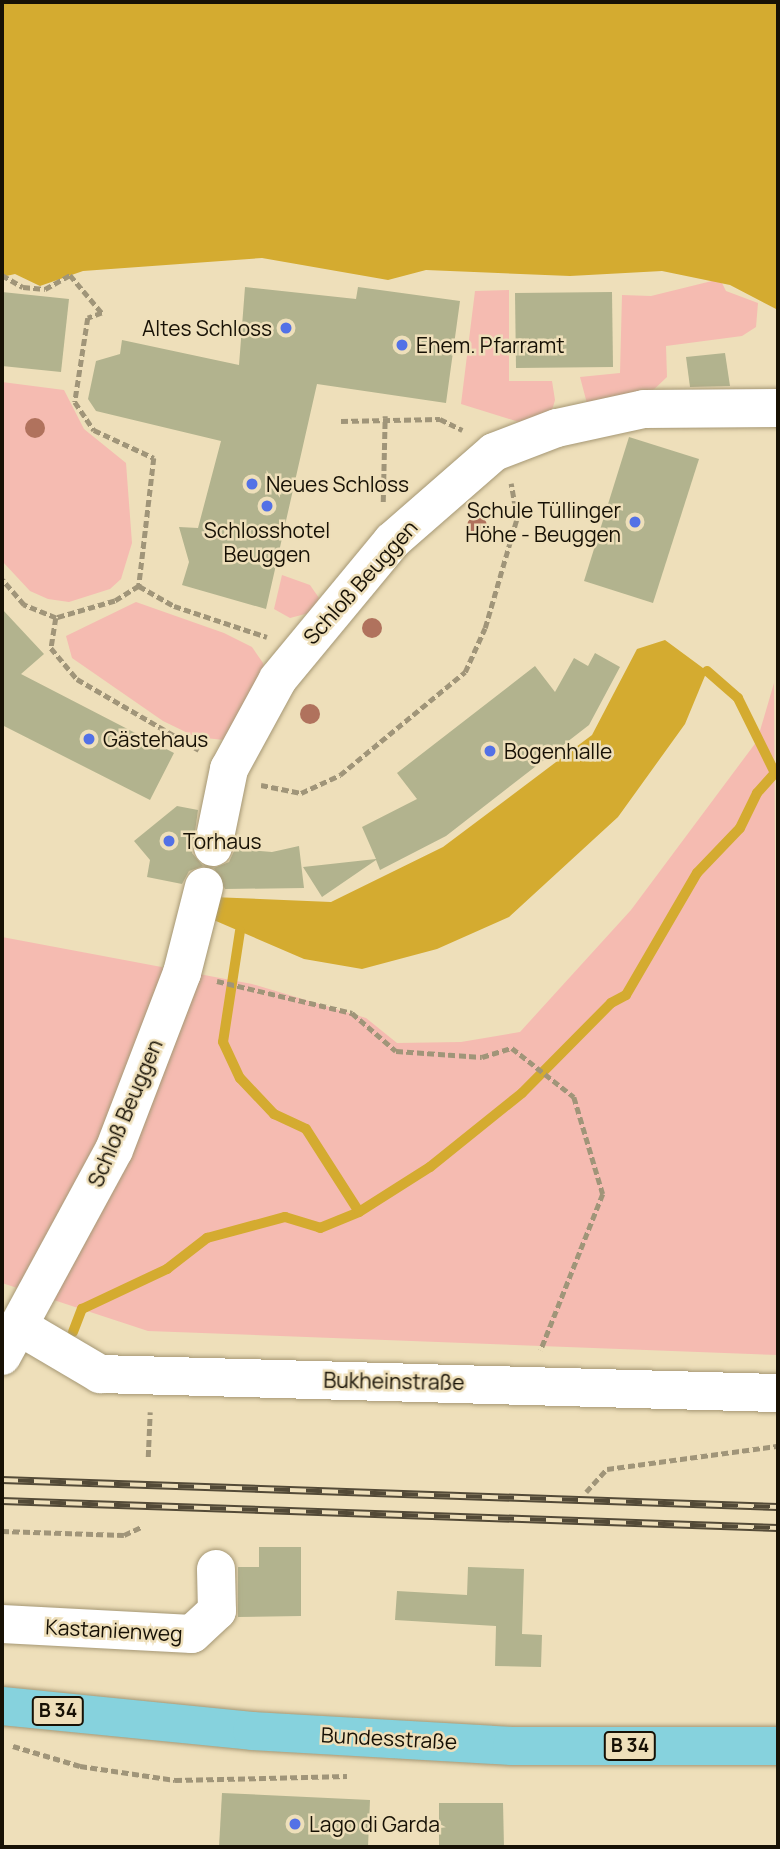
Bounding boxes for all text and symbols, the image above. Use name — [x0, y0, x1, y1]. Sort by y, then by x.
place label: Altes Schloss — [142, 315, 272, 341]
marker: Altes Schloss — [278, 320, 294, 336]
place label: Ehem. Pfarramt — [416, 332, 565, 358]
marker: Ehem. Pfarramt — [394, 337, 410, 353]
place label: Neues Schloss — [266, 471, 409, 497]
marker: Neues Schloss — [244, 476, 260, 492]
place label: Schule Tüllinger Höhe - Beuggen — [465, 497, 621, 547]
marker: Schlosshotel Beuggen — [259, 498, 275, 514]
marker: Schule Tüllinger Höhe - Beuggen — [627, 514, 643, 530]
street label: Schloß Beuggen — [298, 515, 422, 649]
place label: Schlosshotel Beuggen — [204, 517, 330, 567]
place label: Gästehaus — [103, 726, 208, 752]
marker: Gästehaus — [81, 731, 97, 747]
place label: Bogenhalle — [504, 738, 612, 764]
marker: Bogenhalle — [482, 743, 498, 759]
place label: Torhaus — [183, 828, 261, 854]
marker: Torhaus — [161, 833, 177, 849]
street label: Schloß Beuggen — [83, 1035, 167, 1191]
street label: Bukheinstraße — [323, 1367, 465, 1395]
street label: Kastanienweg — [45, 1614, 183, 1646]
road number: B 34 — [32, 1695, 84, 1726]
street label: Bundesstraße — [320, 1722, 458, 1754]
road number: B 34 — [604, 1730, 656, 1762]
place label: Lago di Garda — [309, 1811, 440, 1837]
marker: Lago di Garda — [287, 1816, 303, 1832]

